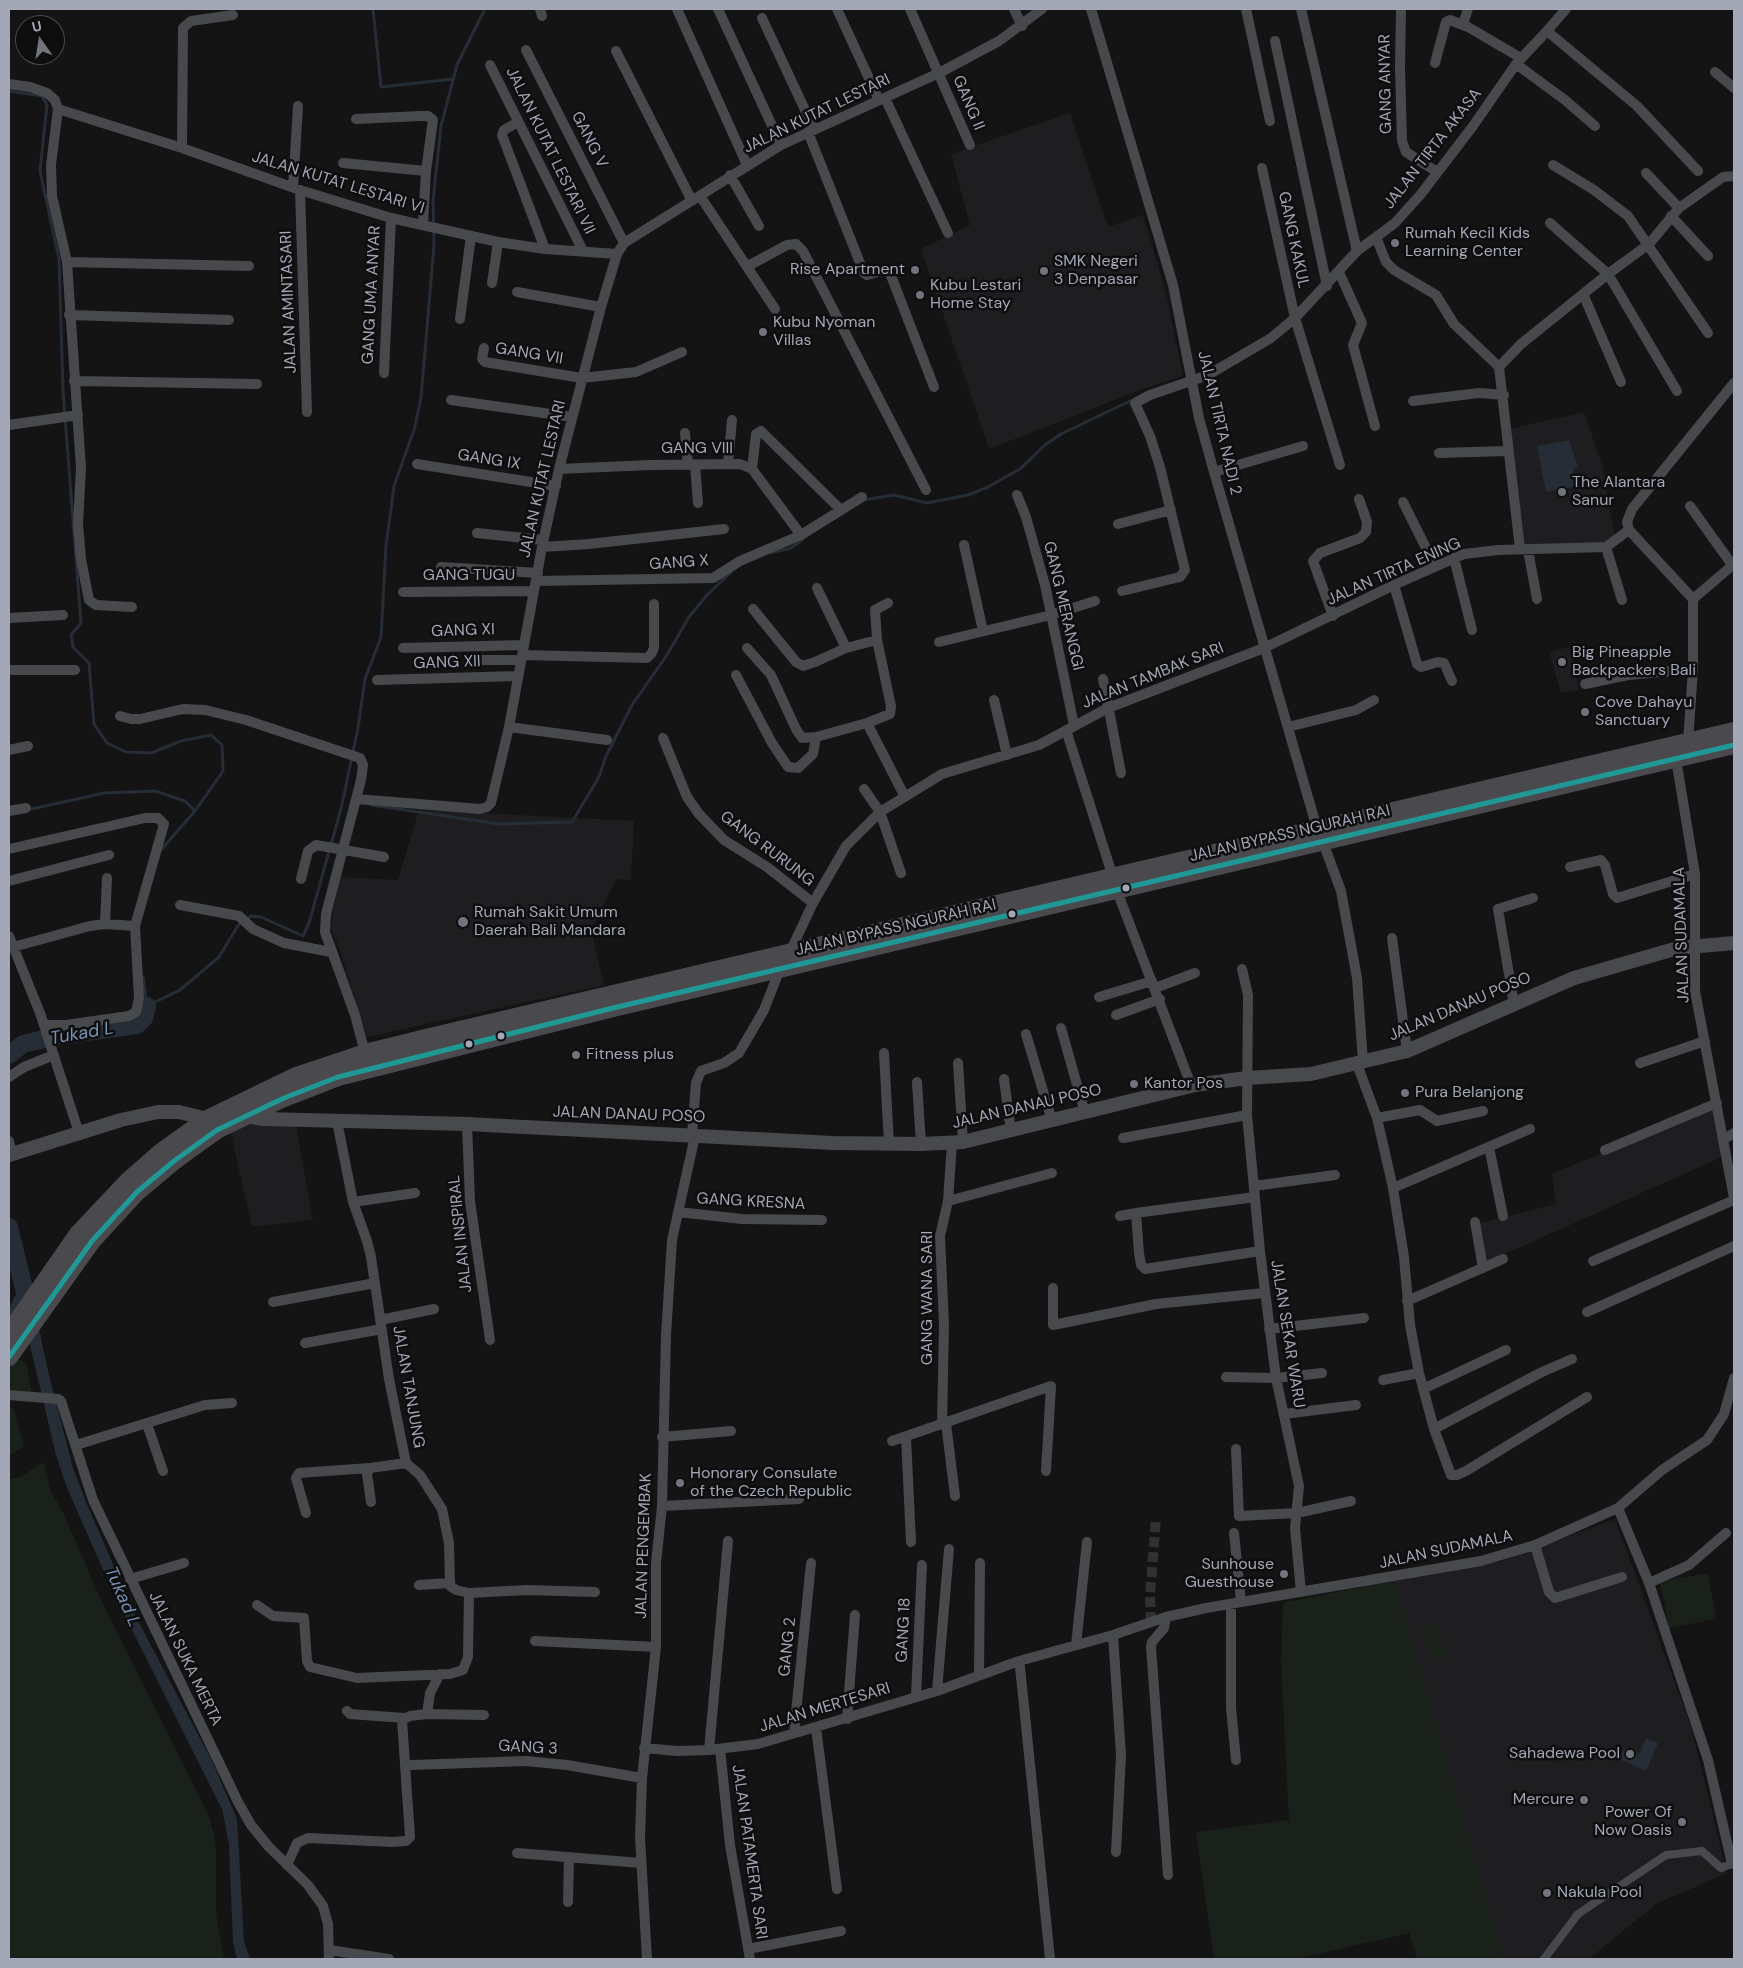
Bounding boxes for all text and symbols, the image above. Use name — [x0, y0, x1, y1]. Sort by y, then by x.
north arrow — [15, 15, 65, 65]
text: U — [30, 17, 44, 36]
street label: GANG ANYAR — [1376, 34, 1396, 134]
street label: JALAN KUTAT LESTARI VII — [501, 64, 599, 238]
street label: JALAN KUTAT LESTARI — [741, 70, 893, 158]
street label: GANG II — [948, 73, 988, 133]
street label: JALAN TIRTA AKASA — [1380, 85, 1486, 213]
street label: GANG V — [567, 109, 611, 171]
street label: JALAN KUTAT LESTARI VI — [249, 148, 427, 218]
street label: GANG KAKUL — [1273, 190, 1313, 290]
place label: Rumah Kecil Kids Learning Center — [1405, 224, 1530, 262]
street label: GANG UMA ANYAR — [359, 225, 385, 365]
street label: JALAN AMINTASARI — [277, 230, 301, 374]
marker: Rumah Kecil Kids Learning Center — [1389, 237, 1401, 249]
place label: SMK Negeri 3 Denpasar — [1054, 252, 1138, 290]
place label: Rise Apartment — [790, 260, 905, 280]
marker: Rise Apartment — [909, 264, 921, 276]
marker: SMK Negeri 3 Denpasar — [1038, 265, 1050, 277]
place label: Kubu Lestari Home Stay — [930, 276, 1021, 314]
marker: Kubu Lestari Home Stay — [914, 289, 926, 301]
place label: Kubu Nyoman Villas — [773, 313, 876, 351]
marker: Kubu Nyoman Villas — [757, 326, 769, 338]
street label: GANG VII — [494, 339, 564, 369]
street label: JALAN TIRTA NADI 2 — [1193, 349, 1245, 497]
street label: JALAN KUTAT LESTARI — [516, 399, 570, 559]
street label: GANG VIII — [661, 439, 733, 459]
street label: GANG IX — [456, 446, 522, 474]
place label: The Alantara Sanur — [1572, 473, 1665, 511]
marker: The Alantara Sanur — [1556, 486, 1568, 498]
street label: JALAN TIRTA ENING — [1324, 534, 1464, 610]
street label: GANG MERANGGI — [1039, 540, 1087, 672]
street label: GANG X — [648, 551, 710, 575]
street label: GANG TUGU — [423, 566, 515, 586]
street label: GANG XI — [431, 620, 495, 642]
street label: JALAN TAMBAK SARI — [1079, 639, 1227, 713]
place label: Big Pineapple Backpackers Bali — [1572, 643, 1696, 681]
street label: GANG XII — [413, 652, 481, 674]
marker: Big Pineapple Backpackers Bali — [1556, 656, 1568, 668]
place label: Cove Dahayu Sanctuary — [1595, 693, 1692, 731]
marker: Cove Dahayu Sanctuary — [1579, 706, 1591, 718]
street label: JALAN BYPASS NGURAH RAI — [1188, 802, 1392, 866]
street label: GANG RURUNG — [716, 807, 818, 891]
street label: JALAN SUDAMALA — [1670, 867, 1694, 1003]
unlabelled marker — [1121, 883, 1131, 893]
street label: JALAN BYPASS NGURAH RAI — [794, 896, 998, 960]
place label: Rumah Sakit Umum Daerah Bali Mandara — [474, 903, 626, 941]
unlabelled marker — [1007, 909, 1017, 919]
marker: Rumah Sakit Umum Daerah Bali Mandara — [456, 915, 470, 929]
street label: JALAN DANAU POSO — [1386, 968, 1534, 1046]
water label: Tukad L — [49, 1018, 115, 1050]
unlabelled marker — [496, 1031, 506, 1041]
unlabelled marker — [464, 1039, 474, 1049]
place label: Fitness plus — [586, 1045, 674, 1065]
marker: Fitness plus — [570, 1049, 582, 1061]
place label: Kantor Pos — [1144, 1074, 1223, 1094]
marker: Kantor Pos — [1128, 1078, 1140, 1090]
street label: JALAN DANAU POSO — [950, 1080, 1104, 1134]
place label: Pura Belanjong — [1415, 1083, 1524, 1103]
marker: Pura Belanjong — [1399, 1087, 1411, 1099]
street label: JALAN DANAU POSO — [552, 1103, 706, 1127]
street label: JALAN INSPIRAL — [445, 1174, 477, 1294]
street label: GANG KRESNA — [696, 1190, 806, 1214]
street label: GANG WANA SARI — [918, 1231, 938, 1365]
street label: JALAN SEKAR WARU — [1266, 1259, 1308, 1409]
street label: JALAN TANJUNG — [388, 1324, 428, 1450]
place label: Honorary Consulate of the Czech Republic — [690, 1464, 852, 1502]
street label: JALAN PENGEMBAK — [632, 1473, 656, 1619]
marker: Honorary Consulate of the Czech Republic — [674, 1477, 686, 1489]
street label: JALAN SUDAMALA — [1377, 1526, 1515, 1574]
place label: Sunhouse Guesthouse — [1185, 1555, 1274, 1593]
water label: Tukad L — [99, 1563, 145, 1631]
marker: Sunhouse Guesthouse — [1278, 1568, 1290, 1580]
street label: JALAN SUKA MERTA — [144, 1589, 226, 1729]
street label: GANG 18 — [893, 1597, 915, 1663]
street label: GANG 2 — [775, 1616, 801, 1678]
street label: JALAN MERTESARI — [757, 1679, 893, 1737]
street label: GANG 3 — [498, 1737, 558, 1759]
place label: Sahadewa Pool — [1509, 1744, 1620, 1764]
marker: Sahadewa Pool — [1624, 1748, 1636, 1760]
street label: JALAN PATAMERTA SARI — [727, 1764, 771, 1940]
place label: Mercure — [1513, 1790, 1574, 1810]
marker: Mercure — [1578, 1794, 1590, 1806]
place label: Power Of Now Oasis — [1594, 1803, 1672, 1841]
marker: Power Of Now Oasis — [1676, 1816, 1688, 1828]
place label: Nakula Pool — [1557, 1883, 1642, 1903]
marker: Nakula Pool — [1541, 1887, 1553, 1899]

